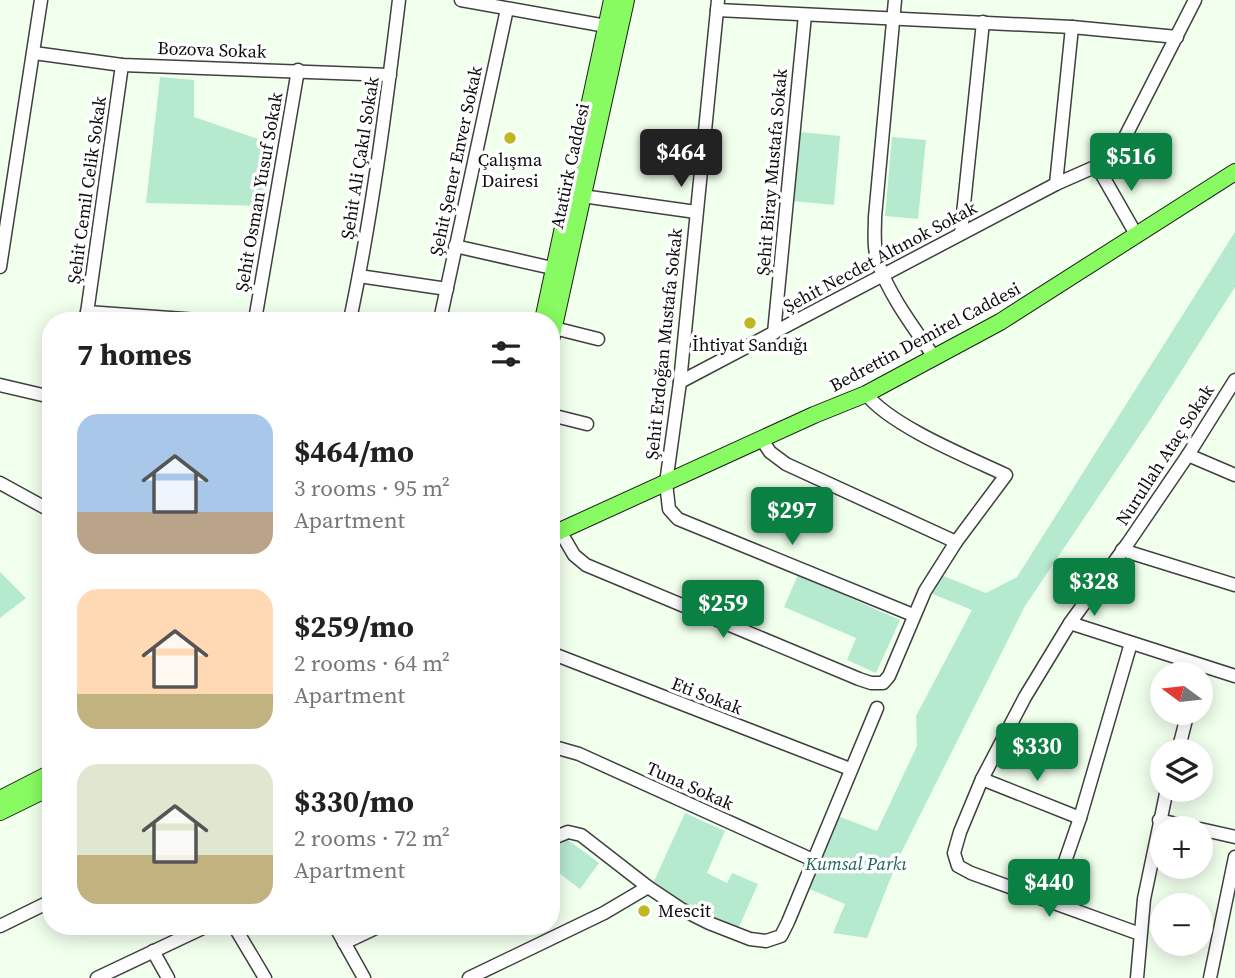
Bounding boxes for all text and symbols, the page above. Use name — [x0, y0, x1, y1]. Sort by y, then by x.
street label: Bozova Sokak — [157, 35, 267, 64]
street label: Şehit Şener Enver Sokak — [423, 64, 488, 258]
street label: Şehit Biray Mustafa Sokak — [750, 67, 793, 276]
street label: Şehit Ali Çakıl Sokak — [334, 75, 385, 241]
street label: Şehit Osman Yusuf Sokak — [229, 90, 288, 294]
street label: Şehit Cemil Celik Sokak — [61, 94, 112, 285]
street label: Atatürk Caddesi — [544, 101, 595, 231]
marker: Çalışma Dairesi — [502, 130, 518, 146]
pin: $464 — [640, 130, 722, 189]
pin: $516 — [1090, 134, 1172, 193]
text: $464 — [656, 136, 706, 168]
text: $516 — [1106, 140, 1156, 172]
place label: Çalışma Dairesi — [478, 147, 543, 193]
street label: Şehit Necdet Altınok Sokak — [779, 195, 981, 318]
street label: Şehit Erdoğan Mustafa Sokak — [639, 227, 688, 461]
street label: Bedrettin Demirel Caddesi — [825, 276, 1024, 397]
marker: İhtiyat Sandığı — [742, 315, 758, 331]
place label: İhtiyat Sandığı — [692, 332, 808, 357]
text: 7 homes — [77, 334, 192, 375]
icon: filters — [487, 335, 525, 373]
street label: Nurullah Ataç Sokak — [1110, 379, 1220, 530]
text: $464/mo — [294, 431, 414, 472]
icon: home — [133, 442, 217, 526]
text: 3 rooms · 95 m² — [294, 472, 450, 504]
pin: $297 — [751, 488, 833, 547]
text: $297 — [767, 494, 817, 526]
text: Apartment — [294, 504, 405, 536]
pin: $328 — [1053, 558, 1135, 618]
text: $328 — [1069, 565, 1119, 597]
pin: $259 — [682, 580, 764, 640]
text: $259 — [698, 587, 748, 619]
text: $259/mo — [294, 606, 414, 647]
icon: home — [133, 617, 217, 701]
text: 2 rooms · 64 m² — [294, 647, 450, 679]
north arrow — [1150, 662, 1213, 724]
map controls — [1150, 662, 1213, 956]
street label: Eti Sokak — [668, 671, 746, 721]
text: Apartment — [294, 679, 405, 711]
pin: $330 — [996, 724, 1078, 783]
text: $330 — [1012, 730, 1062, 762]
button: layers — [1150, 739, 1213, 802]
street label: Tuna Sokak — [643, 755, 738, 816]
text: $330/mo — [294, 781, 414, 822]
icon: home — [133, 792, 217, 876]
button: + — [1150, 816, 1213, 879]
text: 2 rooms · 72 m² — [294, 822, 450, 854]
park label: Kumsal Parkı — [804, 851, 907, 876]
text: Apartment — [294, 854, 405, 886]
pin: $440 — [1008, 860, 1090, 919]
text: $440 — [1024, 866, 1074, 898]
button: − — [1150, 893, 1213, 956]
place label: Mescit — [658, 898, 711, 923]
marker: Mescit — [636, 903, 652, 919]

